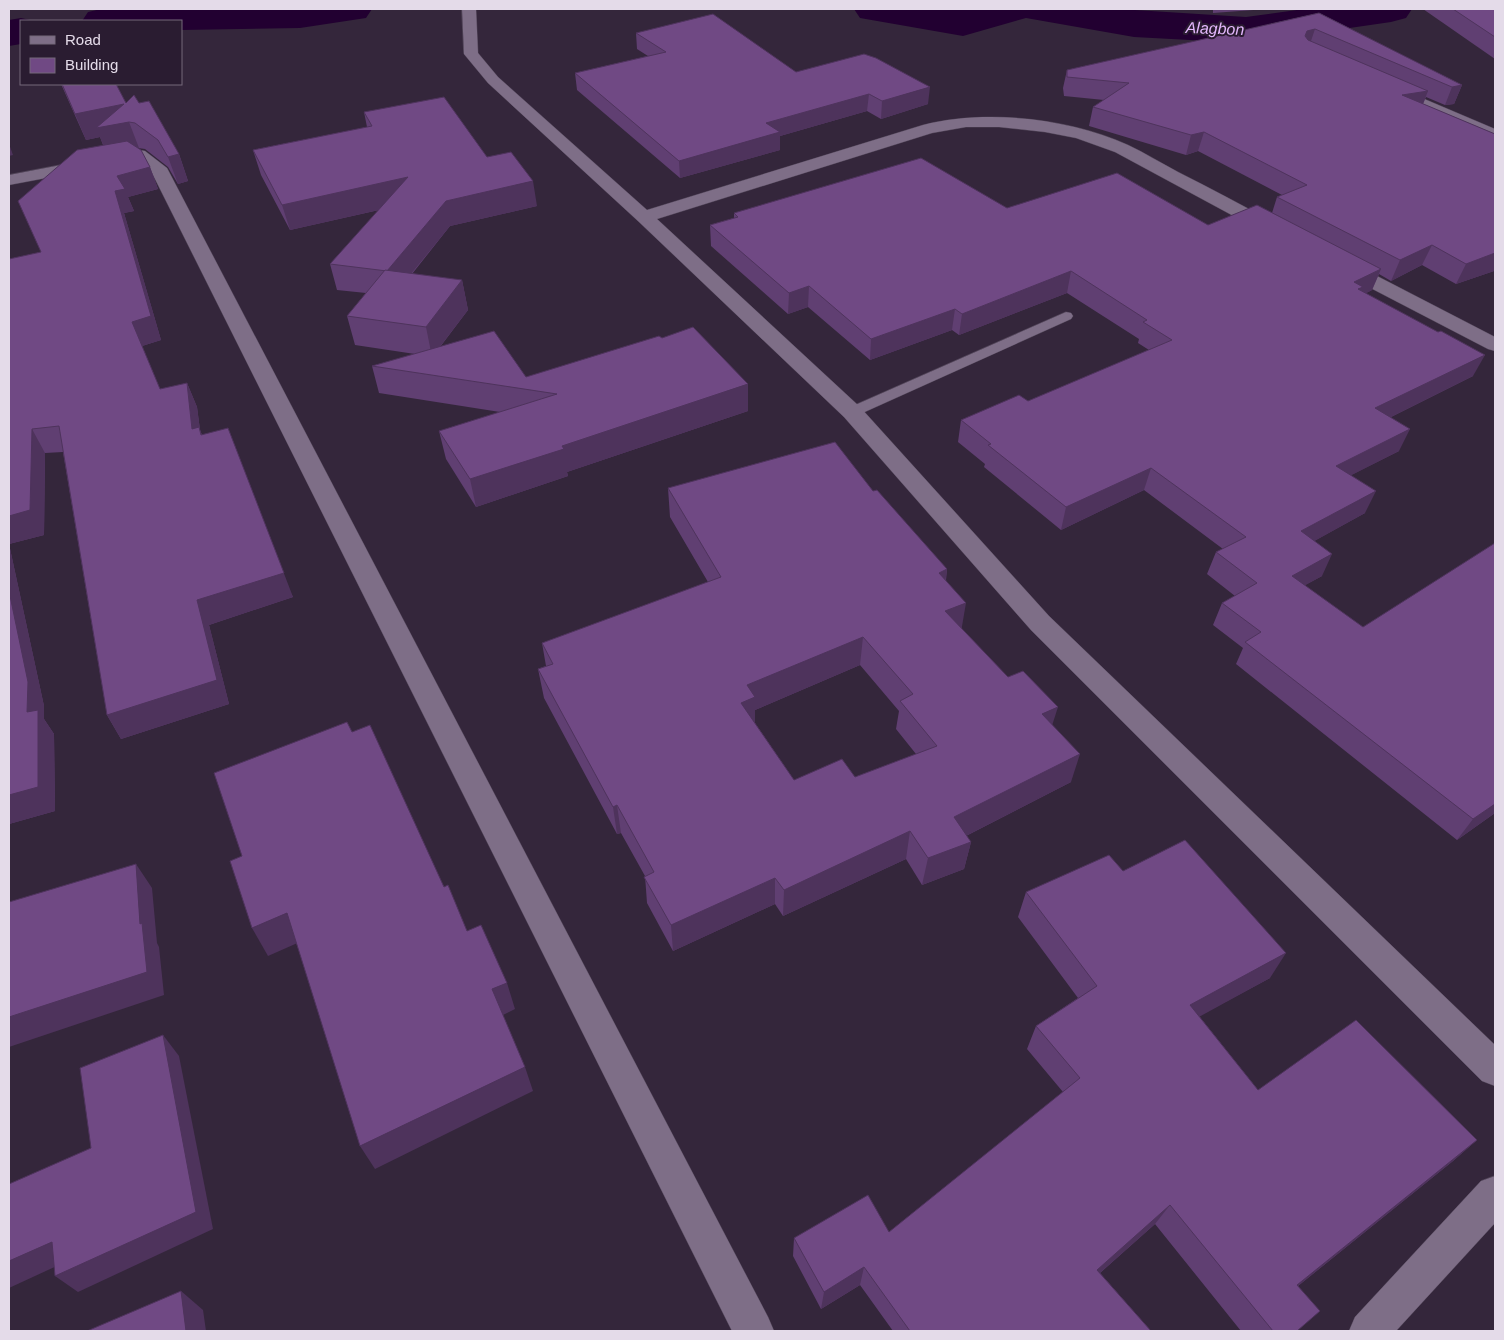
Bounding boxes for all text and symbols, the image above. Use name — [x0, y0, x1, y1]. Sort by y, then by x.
water label: Alagbon — [1184, 19, 1245, 38]
legend — [20, 20, 182, 85]
text: Road — [65, 31, 101, 48]
text: Building — [65, 56, 118, 73]

